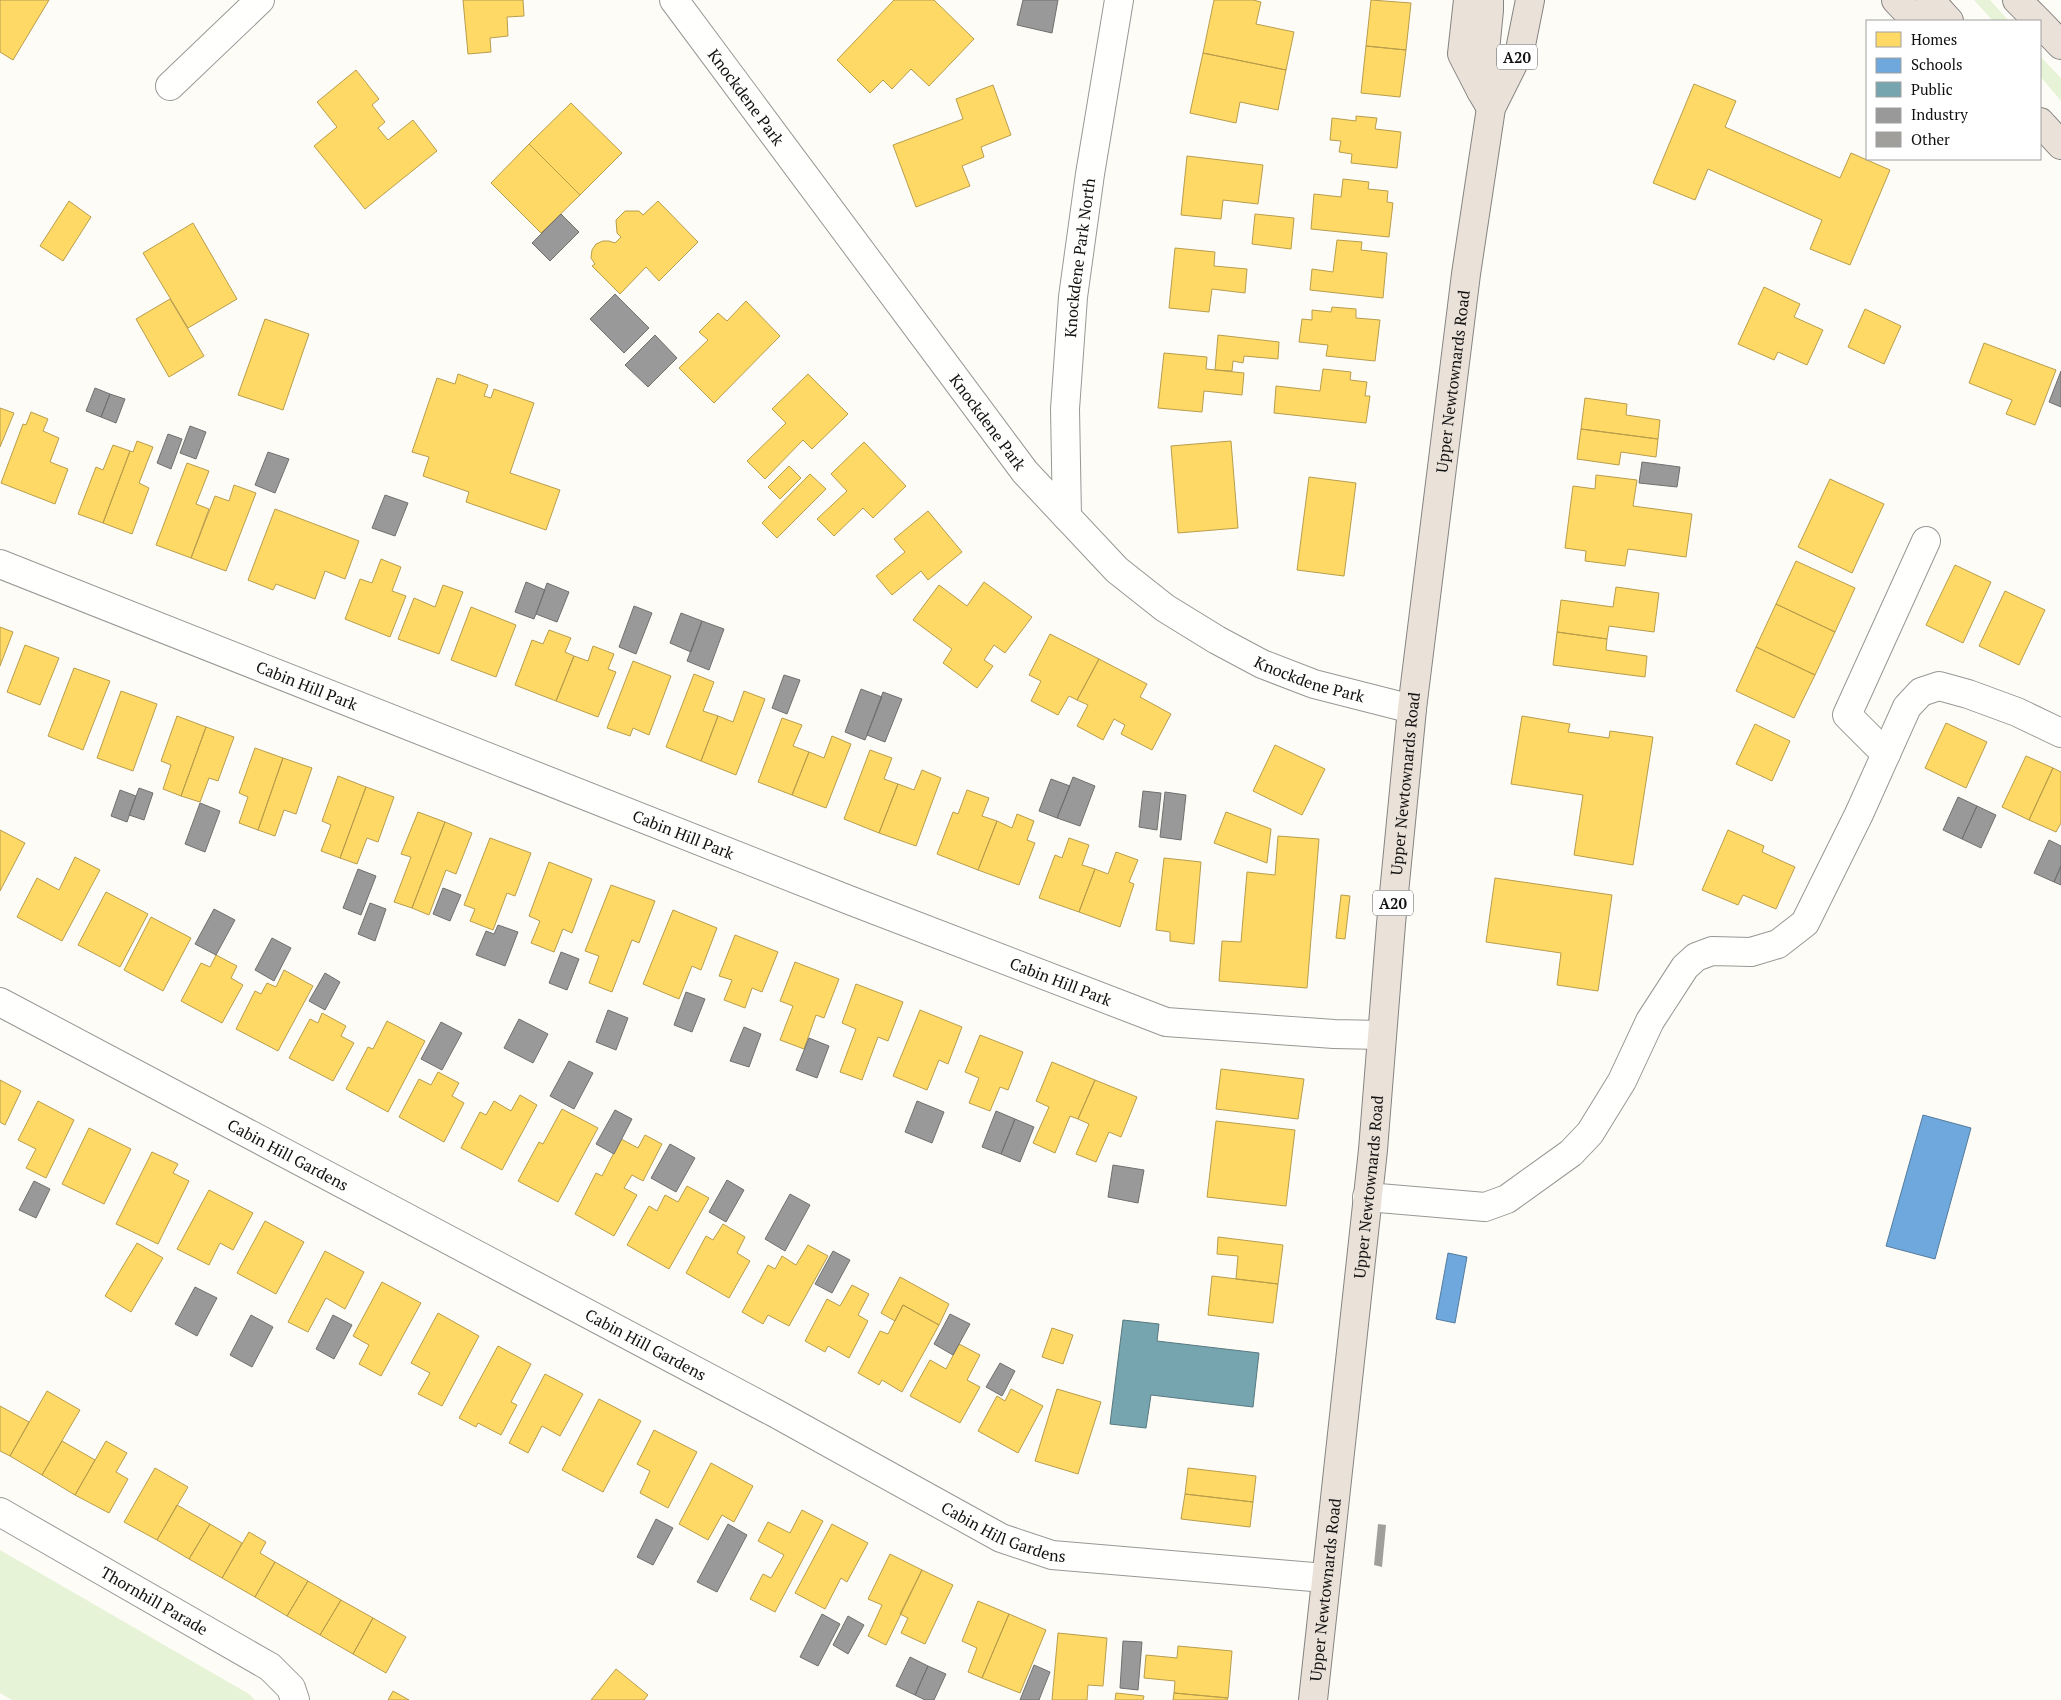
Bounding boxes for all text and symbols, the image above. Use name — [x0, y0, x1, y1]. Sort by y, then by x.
legend — [1866, 20, 2041, 160]
text: Homes — [1911, 29, 1957, 49]
street label: Knockdene Park — [703, 44, 790, 150]
road number: A20 — [1497, 44, 1537, 70]
text: Schools — [1911, 54, 1962, 74]
text: Public — [1911, 79, 1953, 99]
text: Industry — [1911, 104, 1968, 124]
text: Other — [1911, 129, 1950, 149]
street label: Knockdene Park North — [1059, 176, 1100, 338]
street label: Upper Newtownards Road — [1430, 289, 1475, 474]
street label: Knockdene Park — [945, 369, 1031, 475]
street label: Knockdene Park — [1250, 651, 1368, 708]
street label: Cabin Hill Park — [253, 655, 362, 716]
street label: Upper Newtownards Road — [1385, 691, 1425, 876]
street label: Cabin Hill Park — [629, 804, 738, 865]
road number: A20 — [1373, 890, 1413, 916]
street label: Cabin Hill Park — [1007, 952, 1116, 1011]
street label: Upper Newtownards Road — [1348, 1095, 1388, 1280]
street label: Cabin Hill Gardens — [224, 1114, 352, 1196]
street label: Cabin Hill Gardens — [581, 1303, 710, 1386]
street label: Cabin Hill Gardens — [937, 1496, 1067, 1567]
street label: Upper Newtownards Road — [1304, 1497, 1346, 1682]
street label: Thornhill Parade — [97, 1561, 212, 1640]

